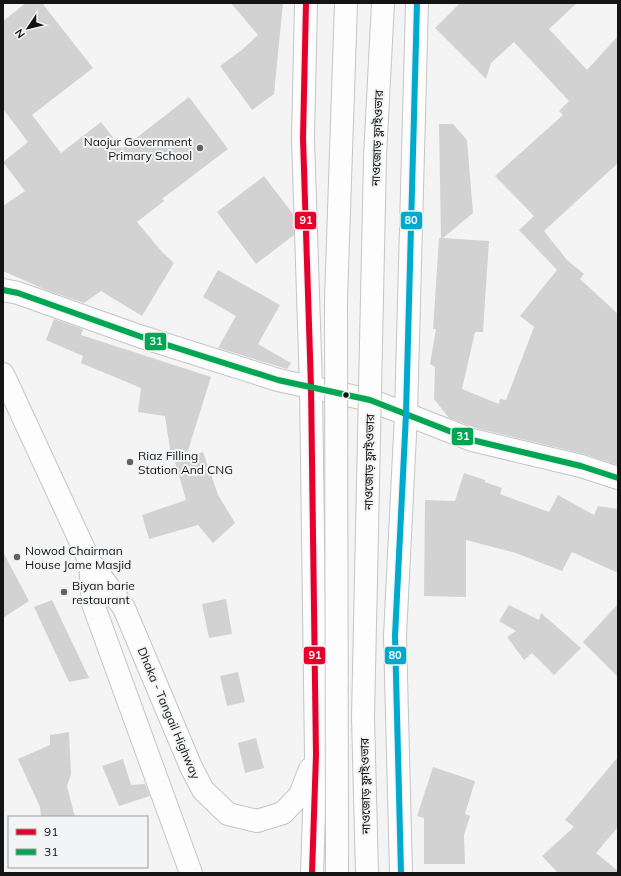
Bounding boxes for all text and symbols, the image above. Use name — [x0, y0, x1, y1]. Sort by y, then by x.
north arrow — [8, 8, 48, 48]
text: N — [12, 26, 28, 41]
street label: নাওজোড় ফ্লাইওভার — [368, 89, 386, 187]
place label: Naojur Government Primary School — [84, 134, 192, 163]
marker: Naojur Government Primary School — [195, 143, 205, 153]
line badge: 91 — [294, 211, 317, 230]
line badge: 80 — [400, 211, 423, 230]
text: 91 — [299, 213, 313, 227]
text: 80 — [404, 213, 418, 227]
line badge: 31 — [144, 332, 167, 351]
text: 31 — [149, 334, 163, 348]
unlabelled marker — [341, 390, 351, 400]
street label: নাওজোড় ফ্লাইওভার — [361, 413, 377, 511]
line badge: 31 — [451, 427, 474, 446]
text: 31 — [456, 429, 470, 443]
place label: Riaz Filling Station And CNG — [138, 448, 233, 477]
marker: Riaz Filling Station And CNG — [125, 457, 135, 467]
place label: Nowod Chairman House Jame Masjid — [25, 543, 131, 572]
marker: Nowod Chairman House Jame Masjid — [12, 552, 22, 562]
place label: Biyan barie restaurant — [72, 578, 135, 607]
marker: Biyan barie restaurant — [59, 587, 69, 597]
street label: Dhaka - Tangail Highway — [134, 645, 204, 782]
line badge: 91 — [303, 646, 326, 665]
line badge: 80 — [384, 646, 407, 665]
text: 91 — [308, 648, 322, 662]
text: 80 — [388, 648, 402, 662]
street label: নাওজোড় ফ্লাইওভার — [357, 737, 373, 835]
legend — [8, 816, 148, 868]
text: 91 — [44, 824, 58, 839]
text: 31 — [44, 844, 58, 859]

